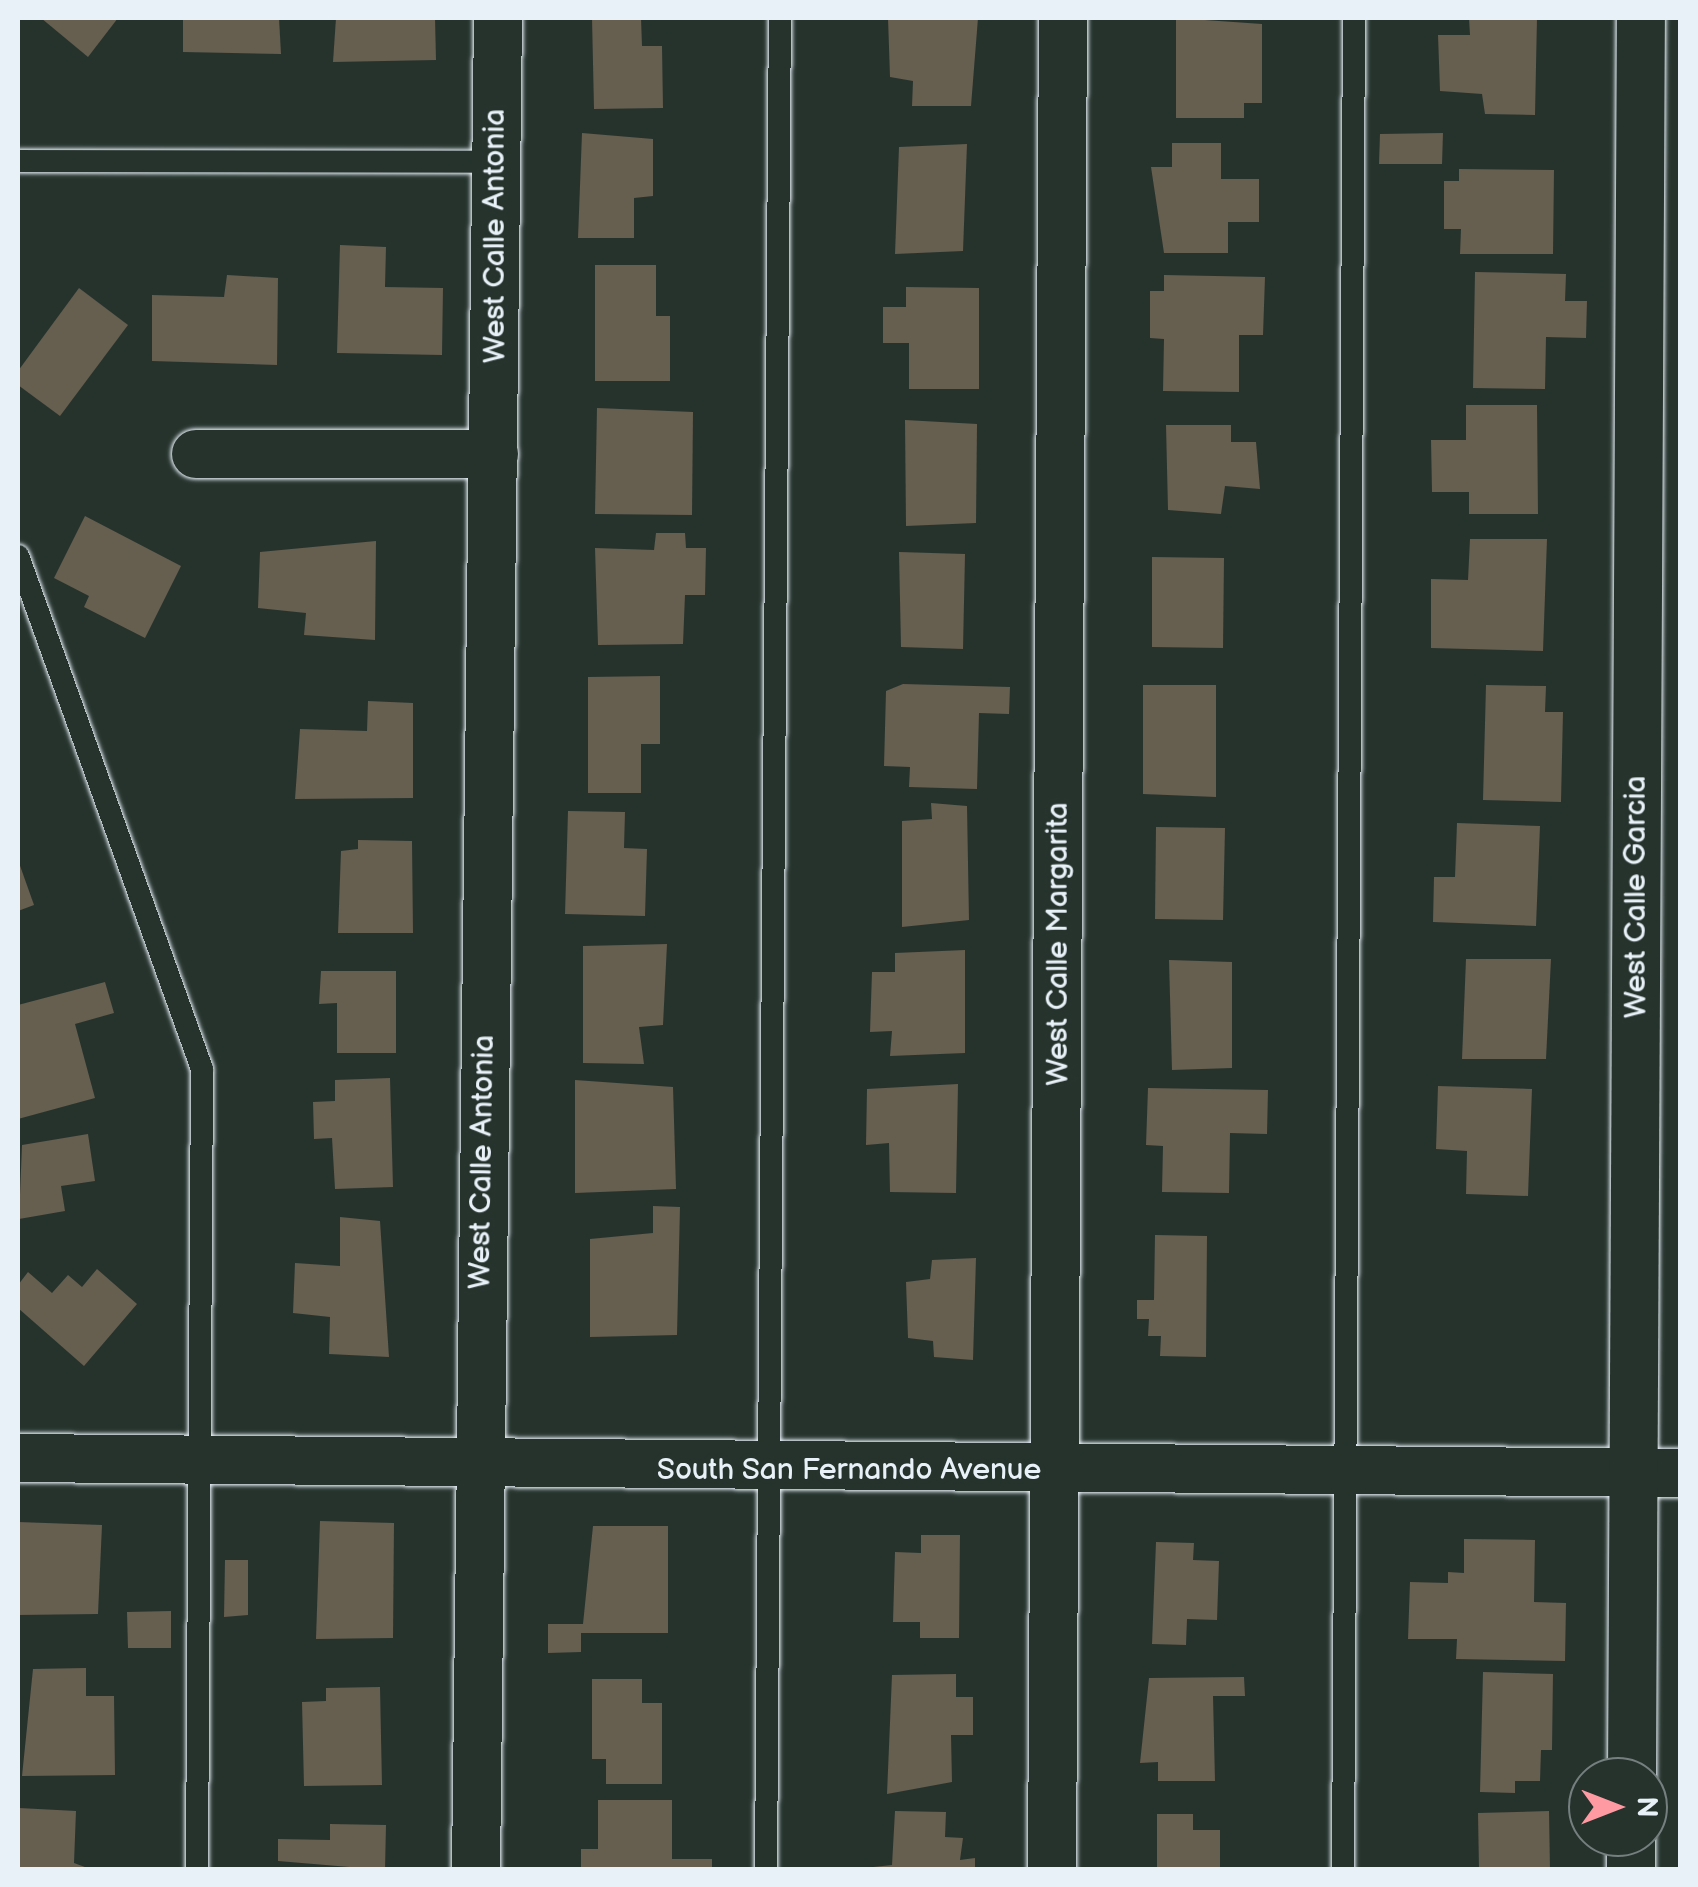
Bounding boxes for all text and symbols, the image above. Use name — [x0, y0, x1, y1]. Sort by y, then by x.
street label: West Calle Antonia — [477, 109, 513, 363]
street label: West Calle Garcia — [1618, 776, 1654, 1018]
street label: West Calle Margarita — [1040, 802, 1076, 1086]
street label: West Calle Antonia — [462, 1034, 502, 1290]
street label: South San Fernando Avenue — [656, 1452, 1042, 1488]
north arrow — [1568, 1757, 1668, 1857]
text: N — [1630, 1796, 1663, 1818]

